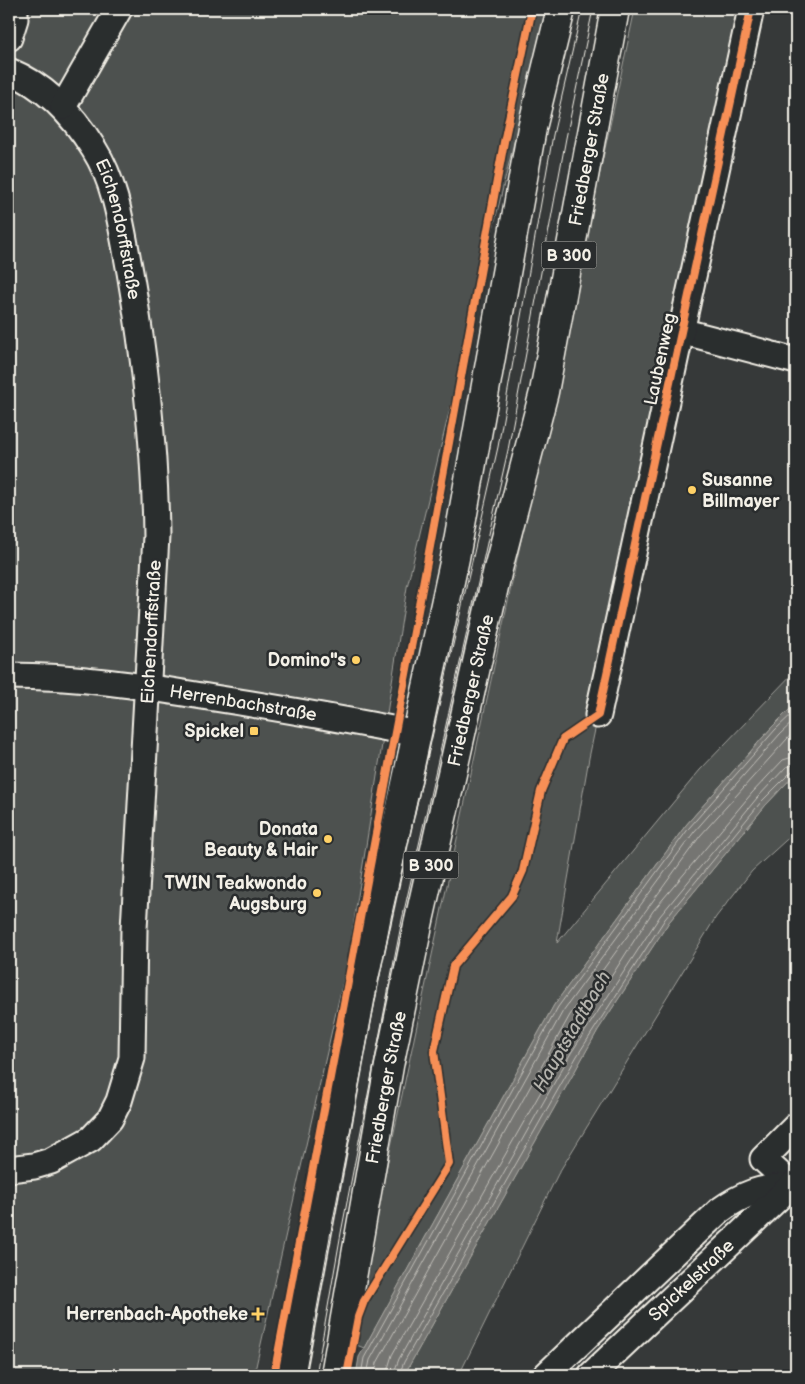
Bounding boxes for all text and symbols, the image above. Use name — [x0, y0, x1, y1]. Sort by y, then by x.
street label: Friedberger Straße — [565, 71, 614, 228]
street label: Eichendorffstraße — [90, 155, 144, 302]
road number: B 300 — [542, 242, 596, 268]
street label: Laubenweg — [640, 311, 681, 407]
place label: Susanne Billmayer — [702, 470, 780, 512]
marker: Susanne Billmayer — [686, 484, 698, 496]
street label: Eichendorffstraße — [137, 559, 166, 705]
street label: Friedberger Straße — [444, 612, 499, 769]
place label: Domino"s — [268, 650, 346, 671]
marker: Domino"s — [350, 654, 362, 666]
street label: Herrenbachstraße — [168, 681, 319, 726]
place label: Spickel — [185, 721, 244, 742]
marker: Spickel — [248, 725, 260, 737]
place label: Donata Beauty & Hair — [204, 819, 319, 861]
marker: Donata Beauty & Hair — [322, 833, 334, 845]
road number: B 300 — [404, 852, 458, 878]
place label: TWIN Teakwondo Augsburg — [165, 873, 307, 915]
marker: TWIN Teakwondo Augsburg — [311, 887, 323, 899]
water label: Hauptstadtbach — [528, 967, 616, 1096]
street label: Friedberger Straße — [362, 1009, 411, 1166]
street label: Spickelstraße — [644, 1235, 739, 1326]
place label: Herrenbach-Apotheke — [66, 1304, 248, 1325]
marker: Herrenbach-Apotheke — [252, 1308, 264, 1320]

